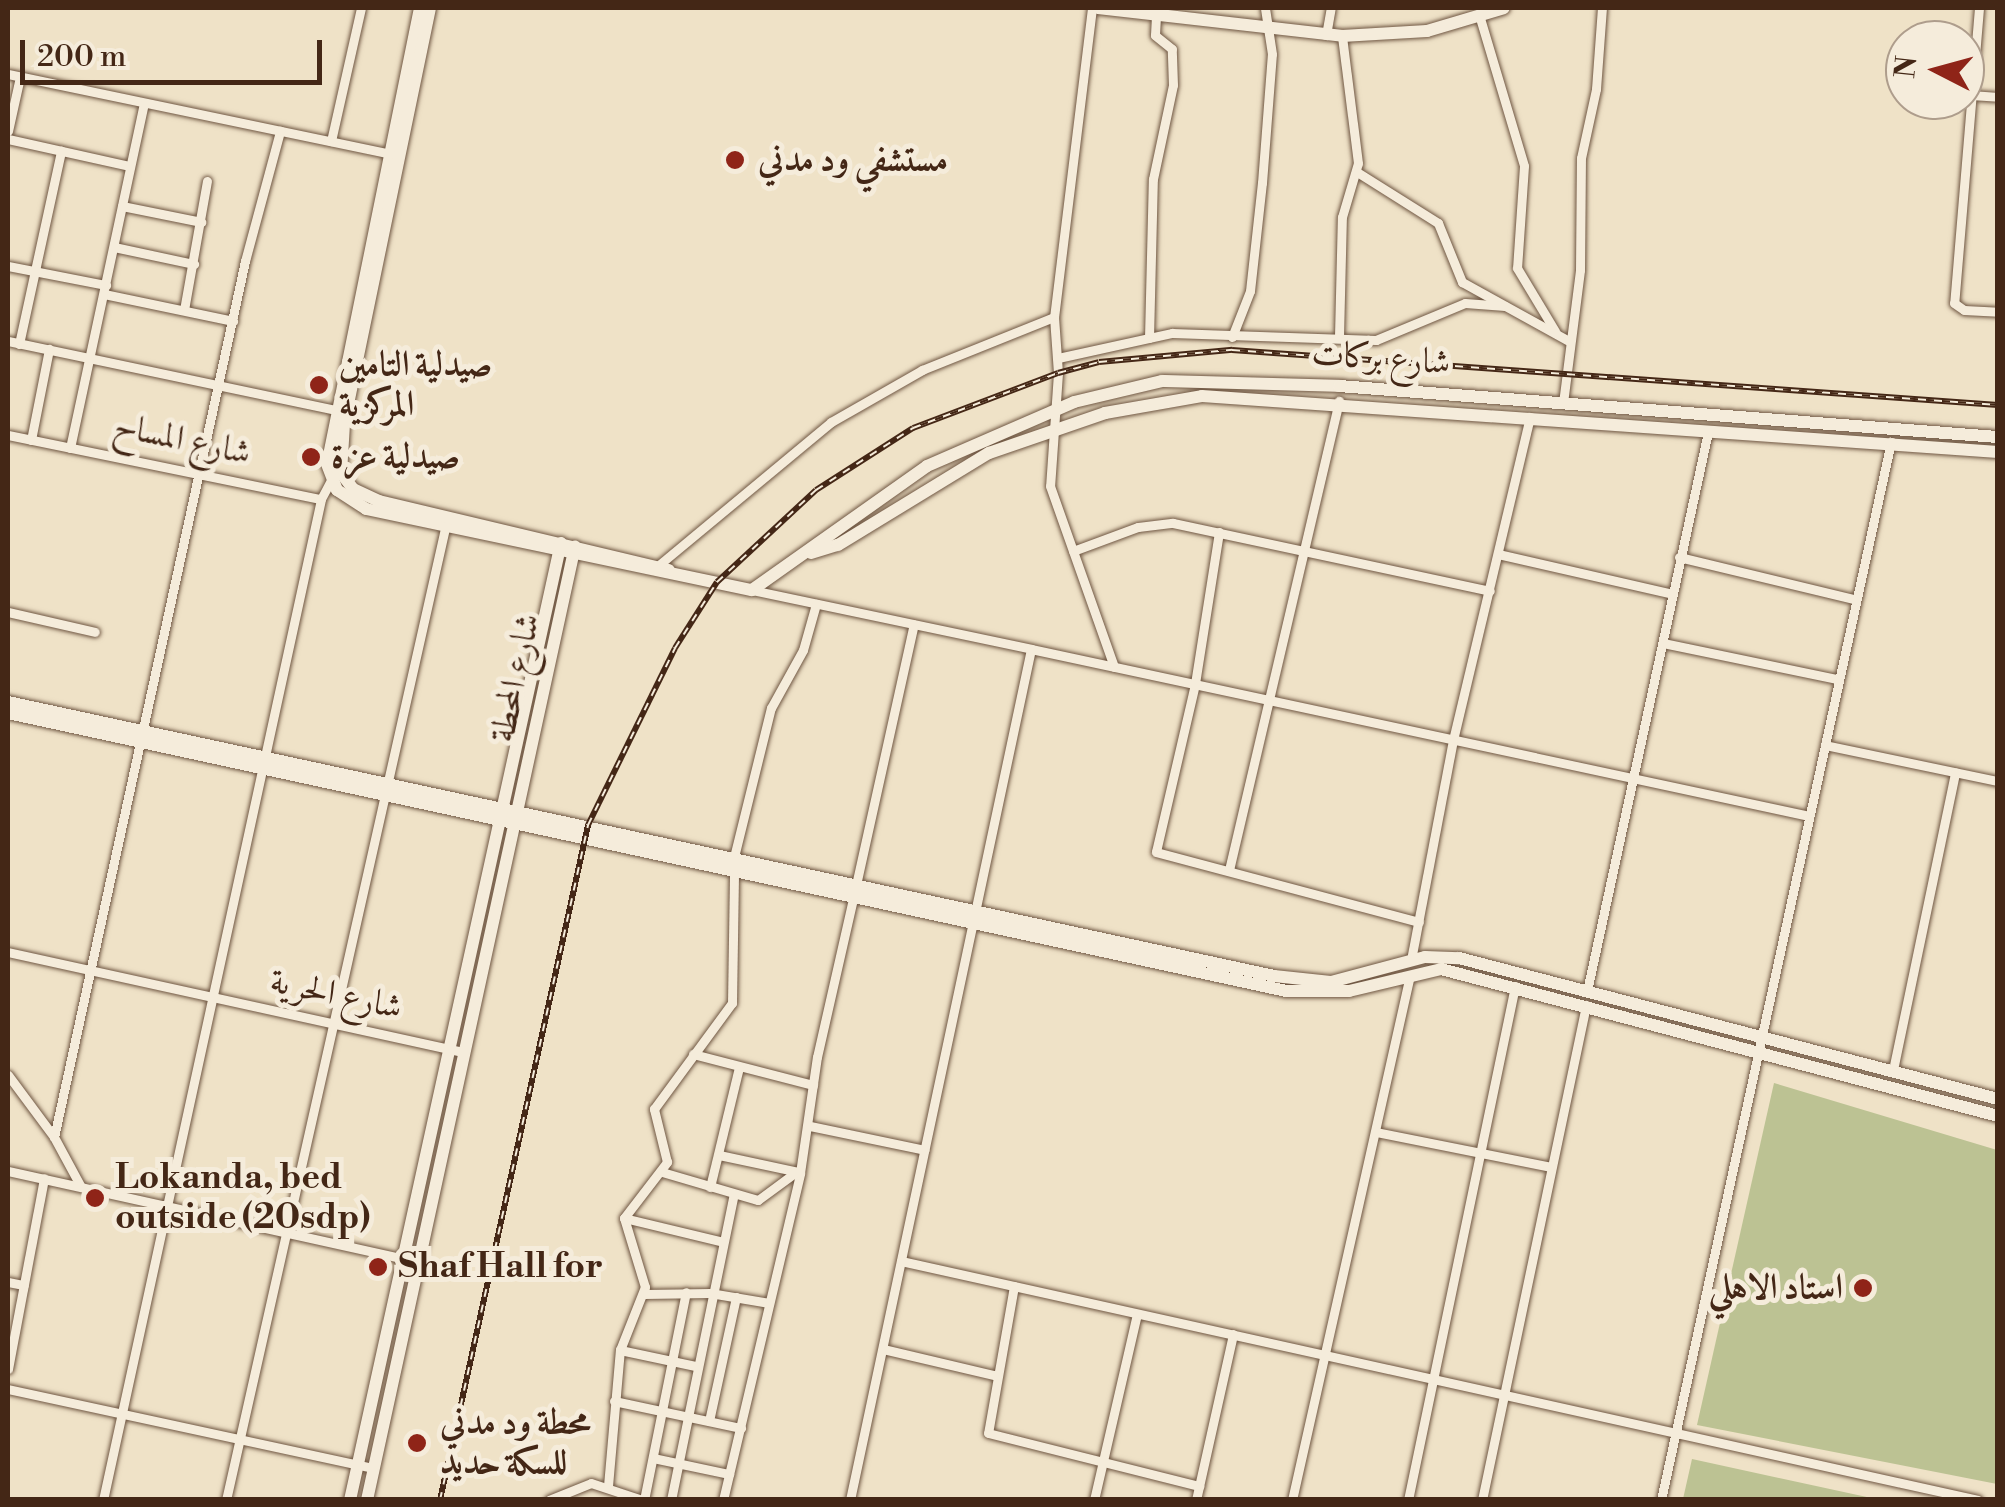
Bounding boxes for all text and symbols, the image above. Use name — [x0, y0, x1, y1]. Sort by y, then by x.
scale bar — [25, 20, 328, 82]
north arrow — [1885, 20, 1985, 120]
text: 200 m — [37, 38, 126, 76]
text: N — [1888, 54, 1925, 80]
place label: مستشفي ود مدني — [758, 139, 948, 181]
marker: مستشفي ود مدني — [722, 147, 748, 173]
street label: شارع بركات — [1310, 333, 1452, 385]
place label: صيدلية التامين المركزية — [339, 344, 492, 426]
marker: صيدلية التامين المركزية — [308, 374, 330, 396]
street label: شارع المساح — [110, 405, 254, 475]
place label: صيدلية عزة — [331, 436, 460, 478]
marker: صيدلية عزة — [300, 446, 322, 468]
street label: شارع المحطة — [482, 610, 550, 746]
street label: شارع الحرية — [266, 961, 406, 1029]
place label: Lokanda, bed outside (20sdp) — [115, 1157, 370, 1239]
marker: Lokanda, bed outside (20sdp) — [84, 1187, 106, 1209]
place label: Shaf Hall for — [398, 1246, 603, 1288]
marker: Shaf Hall for — [367, 1256, 389, 1278]
place label: استاد الاهلي — [1708, 1267, 1843, 1309]
marker: استاد الاهلي — [1852, 1277, 1874, 1299]
place label: محطة ود مدني للسكة حديد — [440, 1402, 590, 1484]
marker: محطة ود مدني للسكة حديد — [404, 1430, 430, 1456]

